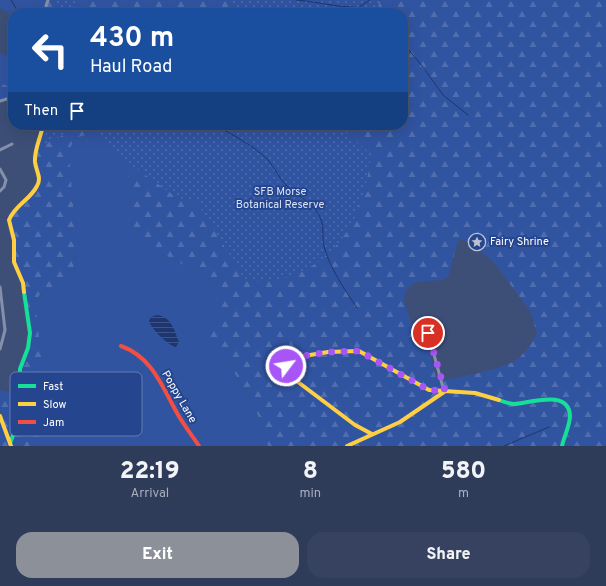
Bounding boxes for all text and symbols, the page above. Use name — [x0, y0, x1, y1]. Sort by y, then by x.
text: 430 m — [90, 21, 174, 57]
icon: left — [24, 24, 76, 76]
text: Haul Road — [90, 56, 172, 79]
icon: arrive — [66, 100, 88, 122]
text: Then — [24, 102, 58, 121]
park label: SFB Morse Botanical Reserve — [236, 185, 324, 212]
place icon: Fairy Shrine — [467, 232, 487, 252]
place label: Fairy Shrine — [490, 235, 549, 249]
pin — [411, 316, 445, 350]
icon: arrive — [417, 322, 439, 344]
position arrow — [265, 345, 307, 387]
street label: Poppy Lane — [158, 368, 200, 426]
legend — [10, 372, 142, 436]
text: Fast — [43, 380, 63, 394]
text: Slow — [43, 398, 66, 412]
text: Jam — [43, 416, 64, 430]
text: 22:19 — [120, 457, 180, 487]
text: 8 — [303, 457, 318, 487]
text: 580 — [441, 457, 486, 487]
text: Arrival — [130, 486, 169, 502]
text: min — [300, 486, 321, 502]
text: m — [458, 486, 469, 502]
button: Exit — [16, 532, 299, 578]
button: Share — [307, 532, 590, 578]

